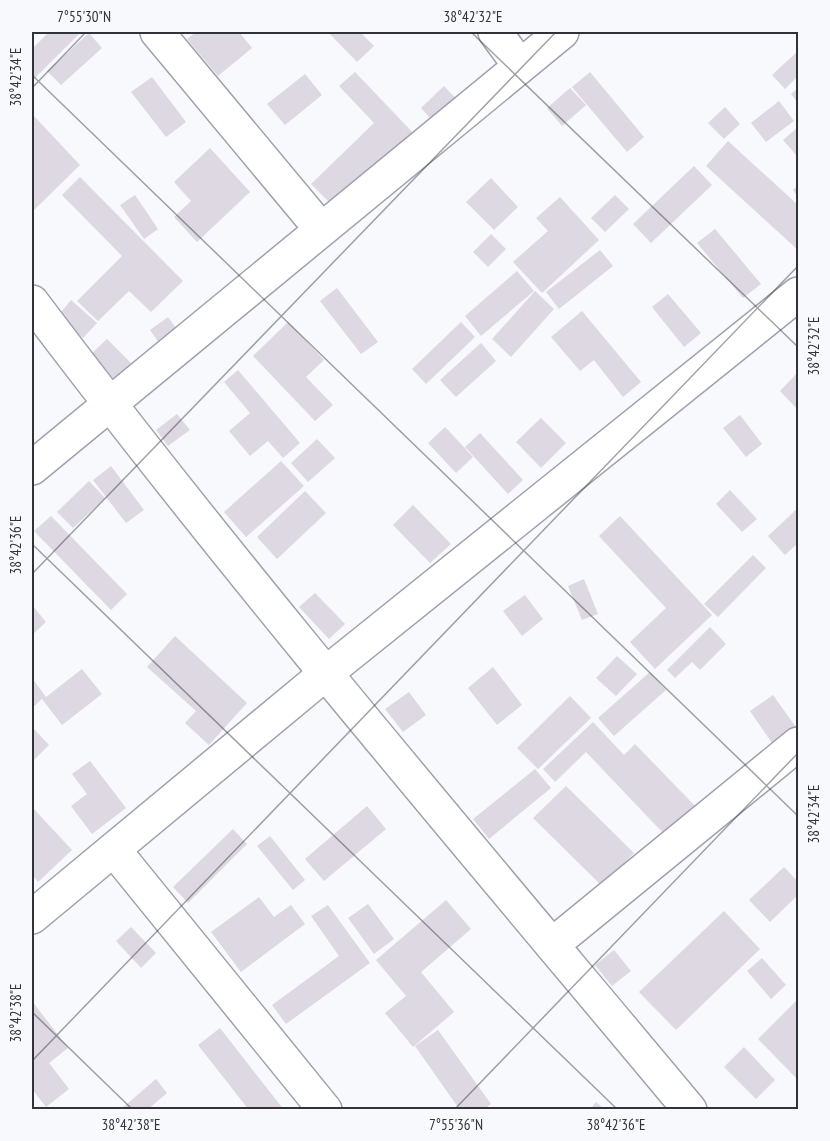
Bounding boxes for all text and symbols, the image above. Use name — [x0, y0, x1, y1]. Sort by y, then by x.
text: 7°55'30"N — [57, 7, 111, 26]
text: 38°42'32"E — [443, 7, 503, 26]
text: 38°42'34"E — [6, 47, 25, 107]
text: 38°42'32"E — [804, 316, 823, 376]
text: 38°42'36"E — [6, 515, 25, 575]
text: 38°42'34"E — [804, 784, 823, 844]
text: 38°42'38"E — [6, 983, 25, 1043]
text: 38°42'38"E — [101, 1115, 161, 1134]
text: 7°55'36"N — [429, 1115, 483, 1134]
text: 38°42'36"E — [586, 1115, 646, 1134]

